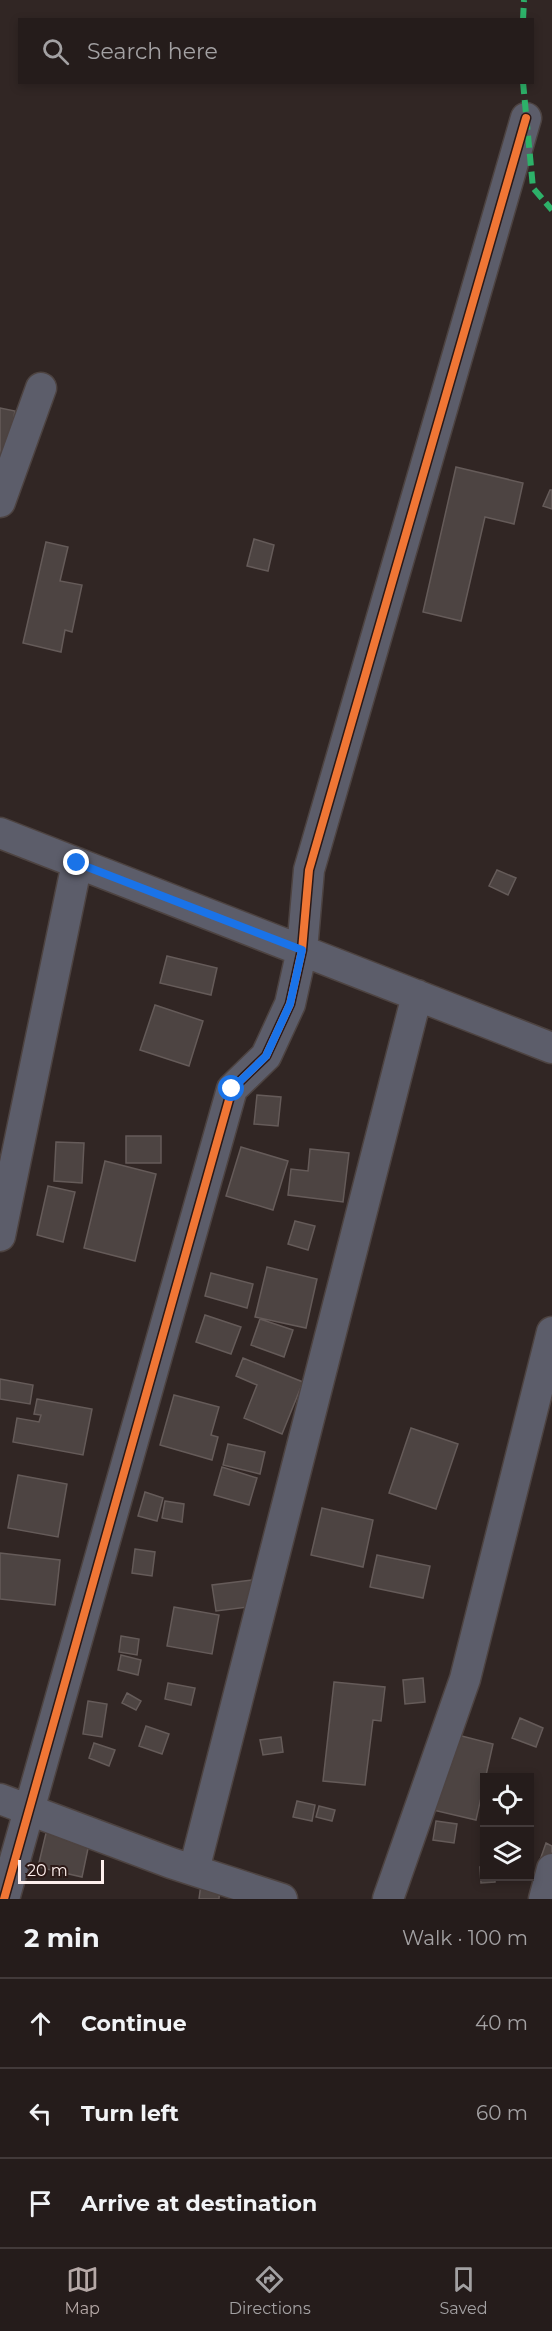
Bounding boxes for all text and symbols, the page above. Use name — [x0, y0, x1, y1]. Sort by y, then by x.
search box — [18, 18, 534, 84]
icon: search — [39, 35, 72, 68]
text: Search here — [87, 38, 218, 65]
route end — [63, 849, 89, 875]
route start — [218, 1075, 244, 1101]
map controls — [480, 1773, 534, 1881]
button: locate — [480, 1773, 534, 1827]
button: layers — [480, 1827, 534, 1881]
scale bar — [18, 1857, 104, 1884]
text: 20 m — [27, 1861, 68, 1880]
text: 2 min — [24, 1922, 100, 1954]
text: Walk · 100 m — [402, 1926, 528, 1950]
icon: ahead — [24, 2007, 57, 2040]
text: Continue — [81, 2010, 187, 2037]
text: 40 m — [475, 2011, 528, 2035]
icon: left — [24, 2097, 57, 2130]
text: Turn left — [81, 2100, 179, 2127]
text: 60 m — [476, 2101, 528, 2125]
icon: arrive — [24, 2187, 57, 2220]
text: Arrive at destination — [81, 2190, 317, 2217]
tab: Map — [64, 2263, 100, 2318]
tab: Directions — [229, 2263, 311, 2318]
tab: Saved — [440, 2263, 488, 2318]

